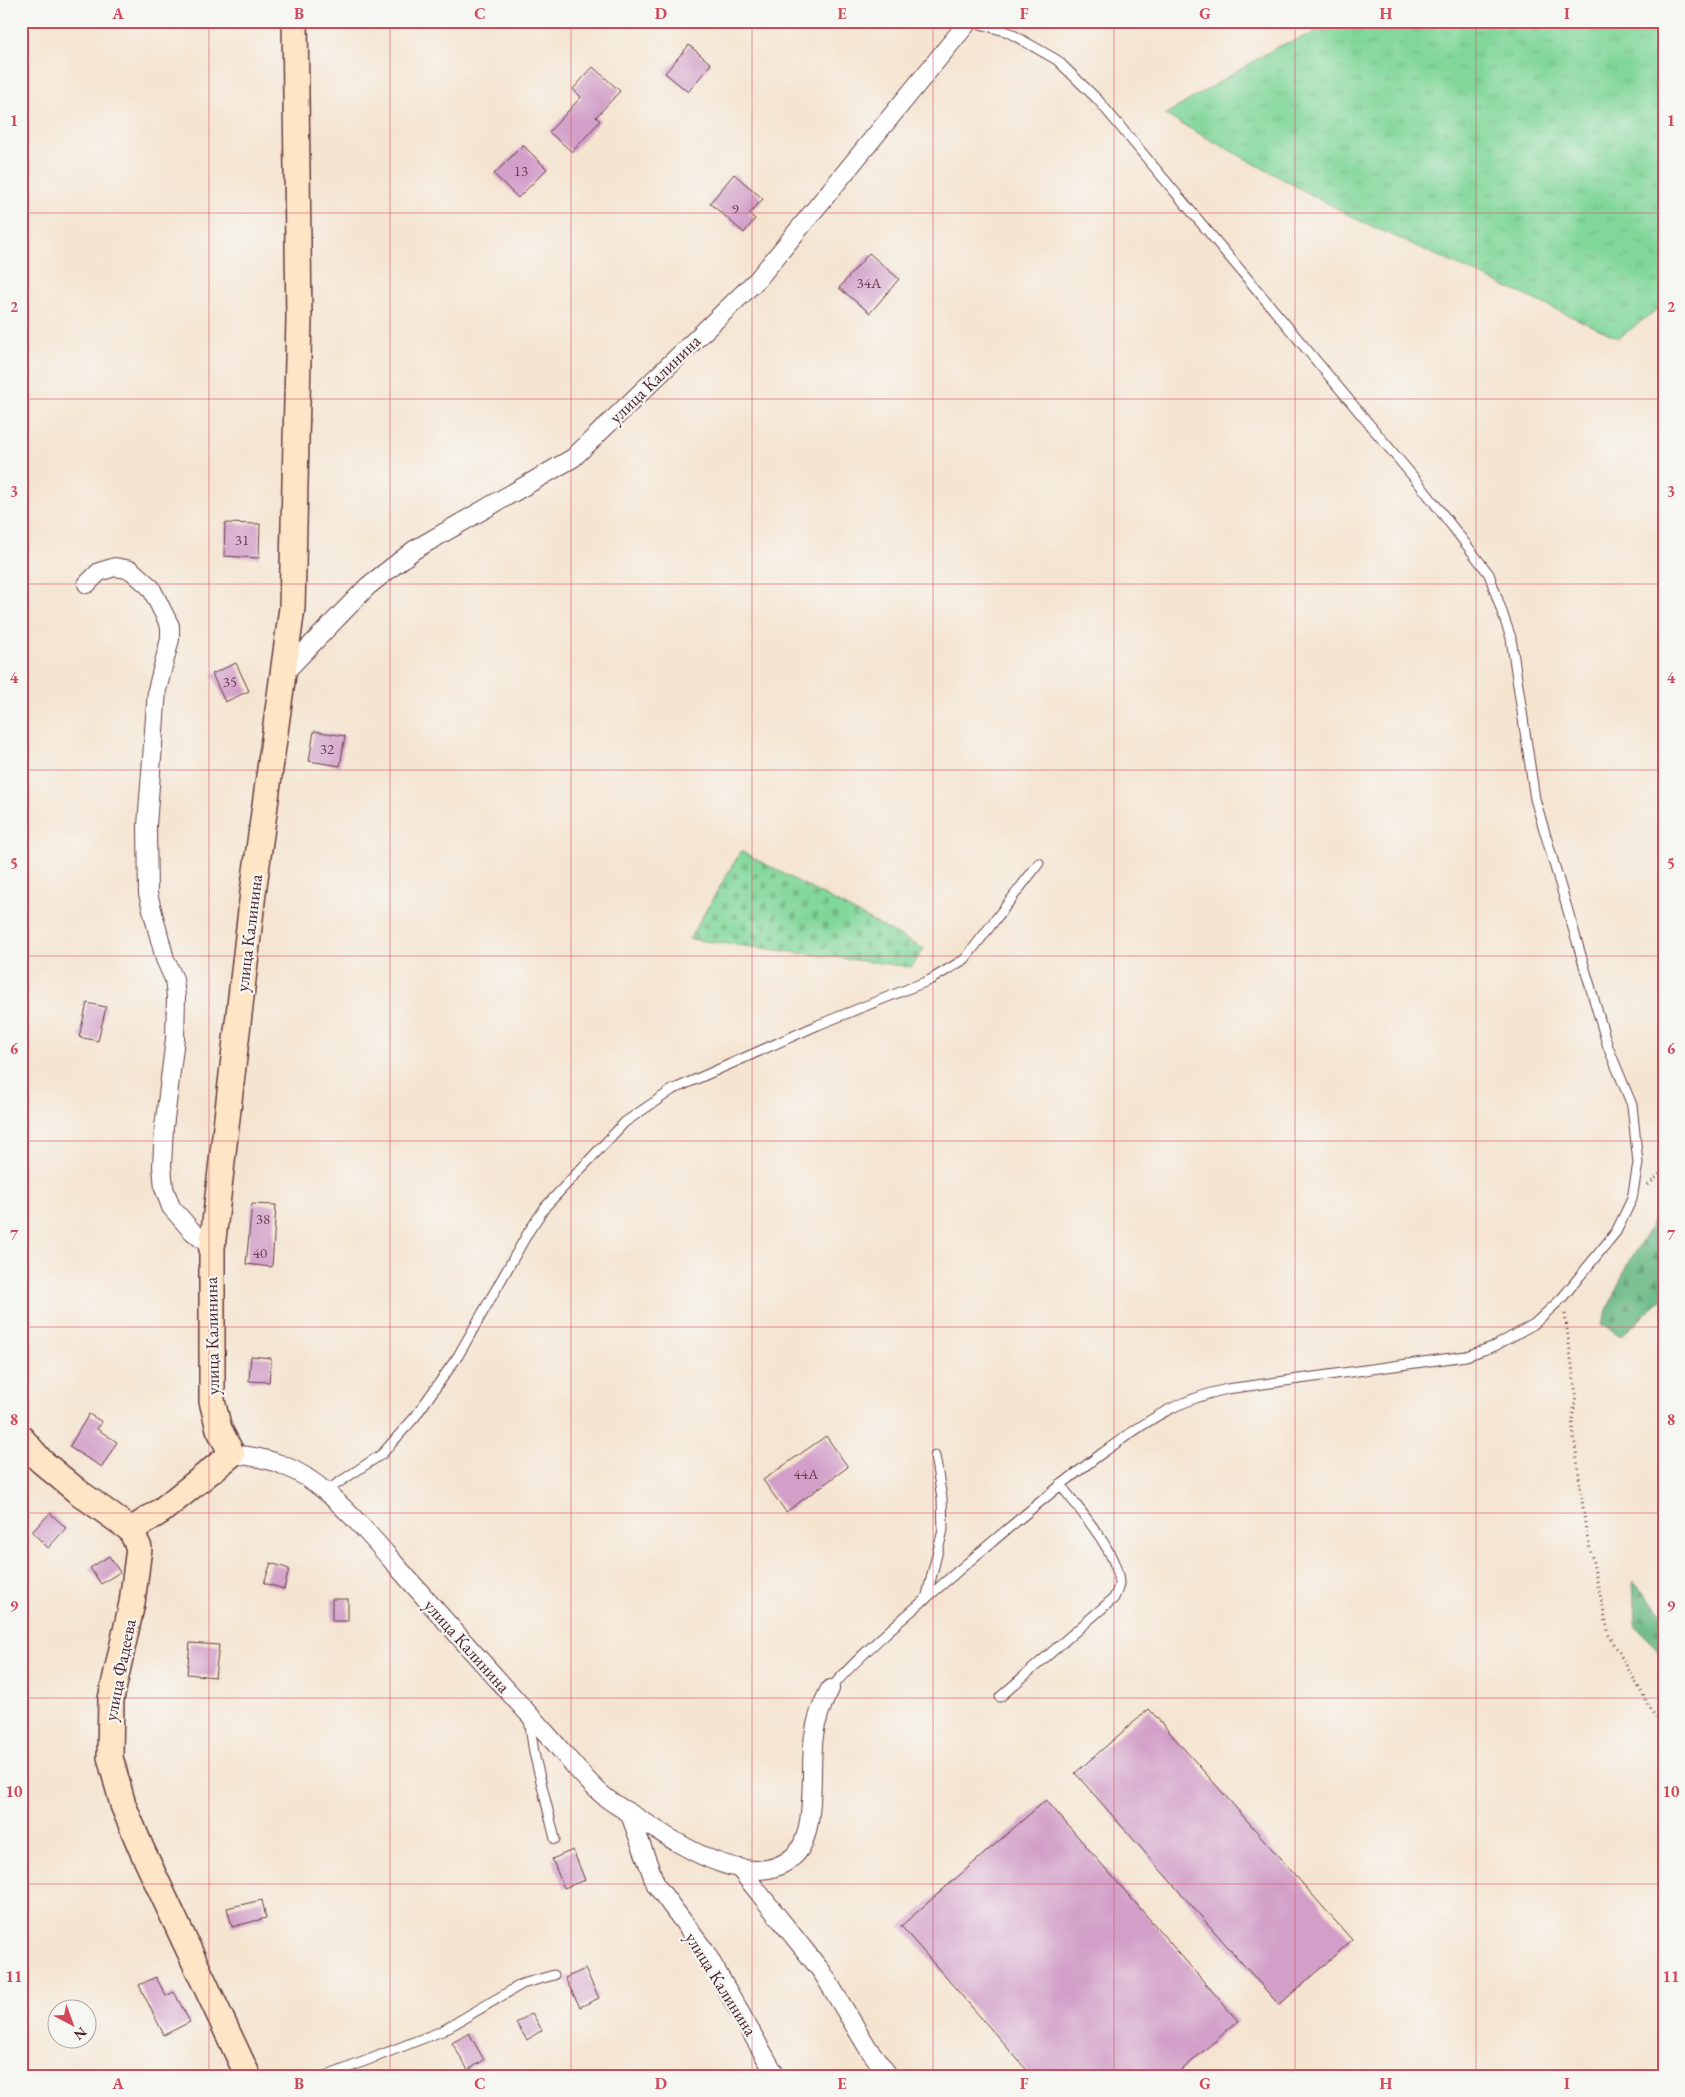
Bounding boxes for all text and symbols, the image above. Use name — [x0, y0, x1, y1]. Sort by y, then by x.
text: A — [111, 3, 124, 24]
text: B — [294, 3, 304, 24]
text: C — [474, 3, 486, 24]
text: D — [655, 3, 667, 24]
text: E — [837, 3, 847, 24]
text: F — [1020, 3, 1029, 24]
text: G — [1199, 3, 1211, 24]
text: H — [1380, 3, 1393, 24]
text: I — [1564, 3, 1570, 24]
text: 1 — [10, 110, 18, 131]
text: 1 — [1667, 110, 1675, 131]
house number: 13 — [514, 161, 528, 180]
house number: 9 — [731, 199, 739, 218]
house number: 34А — [857, 273, 882, 292]
text: 2 — [10, 296, 19, 317]
text: 2 — [1667, 296, 1676, 317]
street label: улица Калинина — [604, 329, 706, 428]
text: 3 — [10, 481, 18, 502]
text: 3 — [1667, 481, 1675, 502]
house number: 31 — [235, 530, 249, 549]
text: 4 — [10, 667, 19, 688]
text: 4 — [1667, 667, 1676, 688]
house number: 35 — [223, 672, 237, 691]
house number: 32 — [320, 739, 335, 758]
text: 5 — [10, 853, 18, 874]
text: 5 — [1667, 853, 1675, 874]
street label: улица Калинина — [230, 872, 267, 993]
text: 6 — [10, 1038, 19, 1059]
text: 6 — [1667, 1038, 1676, 1059]
house number: 38 — [256, 1209, 270, 1228]
text: 7 — [10, 1224, 19, 1245]
text: 7 — [1667, 1224, 1676, 1245]
house number: 40 — [253, 1243, 267, 1262]
street label: улица Калинина — [199, 1276, 224, 1395]
text: 8 — [10, 1409, 18, 1430]
text: 8 — [1667, 1409, 1675, 1430]
house number: 44А — [794, 1464, 819, 1483]
street label: улица Калинина — [419, 1594, 516, 1698]
text: 9 — [10, 1595, 19, 1616]
text: 9 — [1667, 1595, 1676, 1616]
street label: улица Фадеева — [98, 1616, 141, 1723]
text: 10 — [6, 1781, 23, 1802]
text: 10 — [1663, 1781, 1680, 1802]
street label: улица Калинина — [680, 1927, 763, 2041]
text: 11 — [6, 1966, 22, 1987]
text: 11 — [1663, 1966, 1679, 1987]
north arrow — [48, 2000, 98, 2050]
text: N — [70, 2023, 91, 2045]
text: A — [111, 2073, 124, 2094]
text: B — [294, 2073, 304, 2094]
text: C — [474, 2073, 486, 2094]
text: D — [655, 2073, 667, 2094]
text: E — [837, 2073, 847, 2094]
text: F — [1020, 2073, 1029, 2094]
text: G — [1199, 2073, 1211, 2094]
text: H — [1380, 2073, 1393, 2094]
text: I — [1564, 2073, 1570, 2094]

